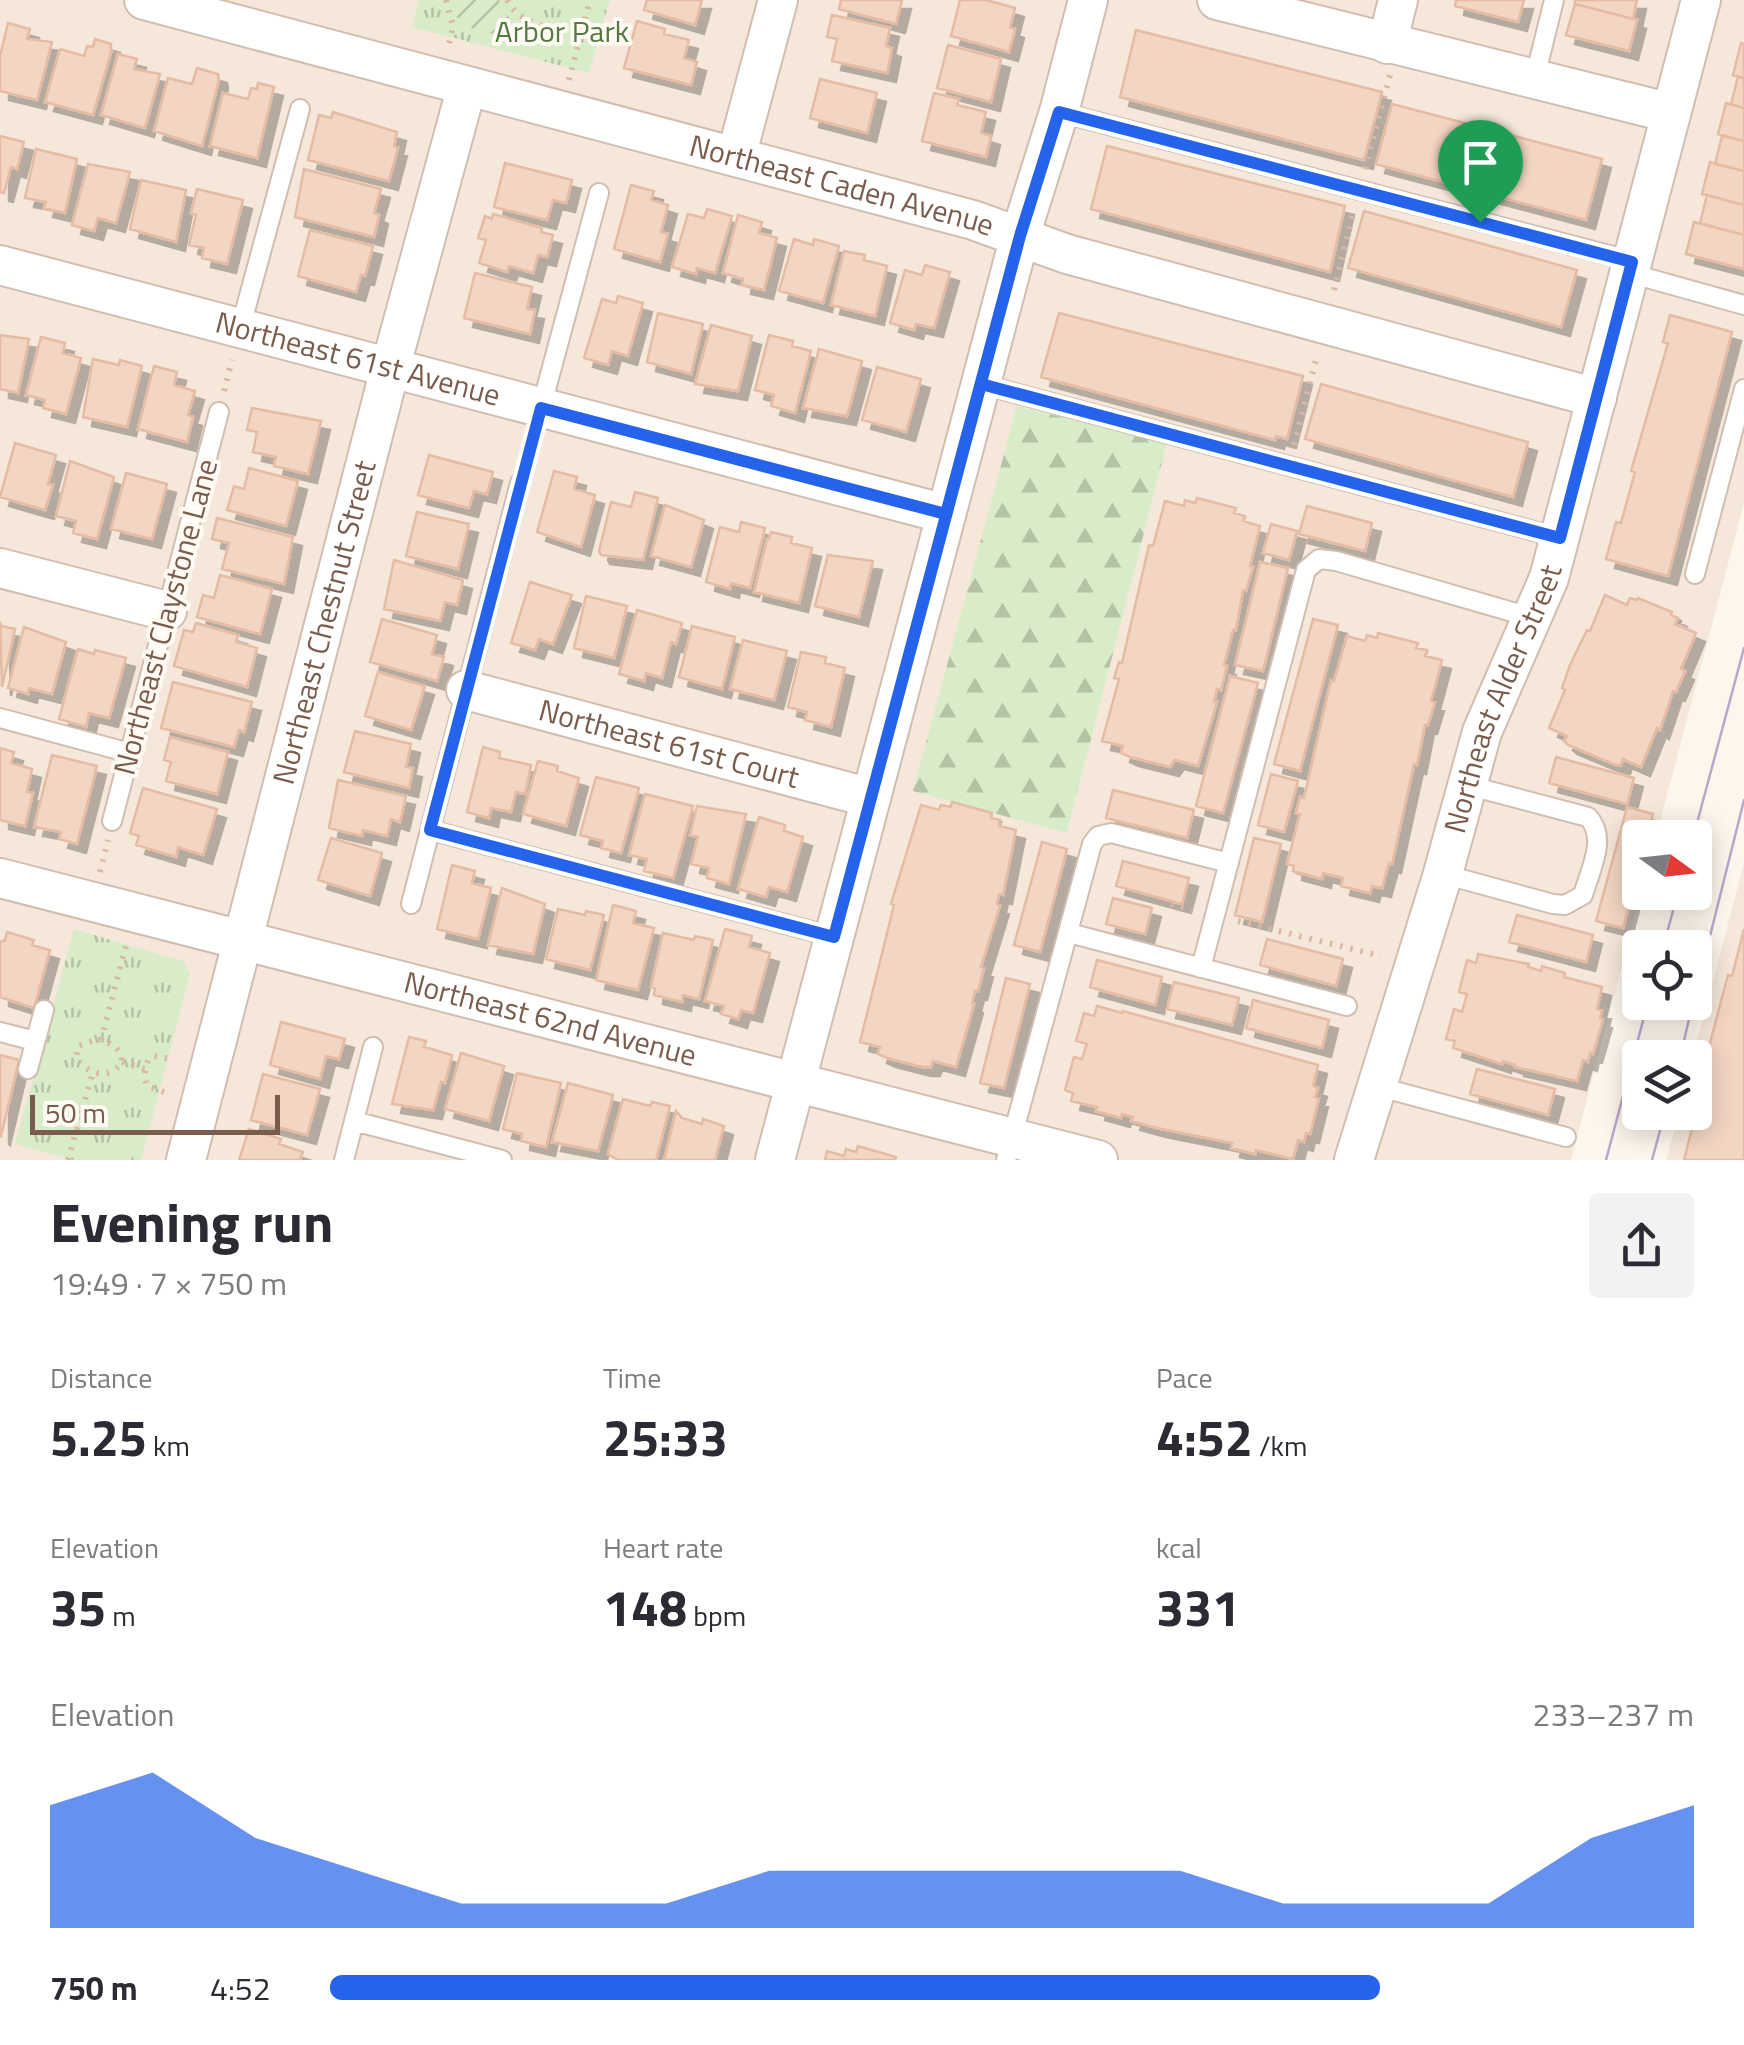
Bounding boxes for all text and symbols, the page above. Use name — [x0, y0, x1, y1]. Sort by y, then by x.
park label: Arbor Park — [495, 8, 629, 54]
pin — [1438, 120, 1523, 223]
street label: Northeast Caden Avenue — [685, 122, 1001, 248]
icon: arrive — [1453, 135, 1508, 190]
street label: Northeast 61st Avenue — [211, 299, 506, 418]
street label: Northeast Claystone Lane — [101, 454, 229, 780]
street label: Northeast Chestnut Street — [260, 455, 388, 789]
street label: Northeast Alder Street — [1431, 559, 1574, 838]
street label: Northeast 61st Court — [534, 686, 805, 800]
north arrow — [1622, 820, 1712, 910]
map controls — [1622, 820, 1712, 1130]
button: locate — [1622, 930, 1712, 1020]
street label: Northeast 62nd Avenue — [399, 959, 702, 1078]
button: layers — [1622, 1040, 1712, 1130]
scale bar — [30, 1090, 280, 1134]
text: 50 m — [45, 1091, 106, 1134]
text: Evening run — [50, 1180, 333, 1263]
button: share — [1589, 1193, 1694, 1298]
text: 19:49 · 7 × 750 m — [50, 1259, 287, 1307]
text: Distance — [50, 1356, 152, 1399]
text: Time — [603, 1356, 661, 1399]
text: Pace — [1156, 1356, 1213, 1399]
text: 5.25 — [50, 1399, 147, 1475]
text: 25:33 — [603, 1399, 728, 1475]
text: 4:52 — [1156, 1399, 1253, 1475]
text: km — [147, 1424, 190, 1467]
text: /km — [1253, 1424, 1307, 1467]
text: Elevation — [50, 1526, 159, 1569]
text: Heart rate — [603, 1526, 723, 1569]
text: kcal — [1156, 1526, 1202, 1569]
text: 35 — [50, 1569, 106, 1645]
text: 148 — [603, 1569, 687, 1645]
text: 331 — [1156, 1569, 1240, 1645]
text: m — [106, 1594, 136, 1637]
text: bpm — [687, 1594, 746, 1637]
text: Elevation — [50, 1690, 174, 1738]
text: 233–237 m — [1532, 1690, 1694, 1738]
text: 750 m — [50, 1964, 138, 2012]
text: 4:52 — [210, 1964, 271, 2012]

